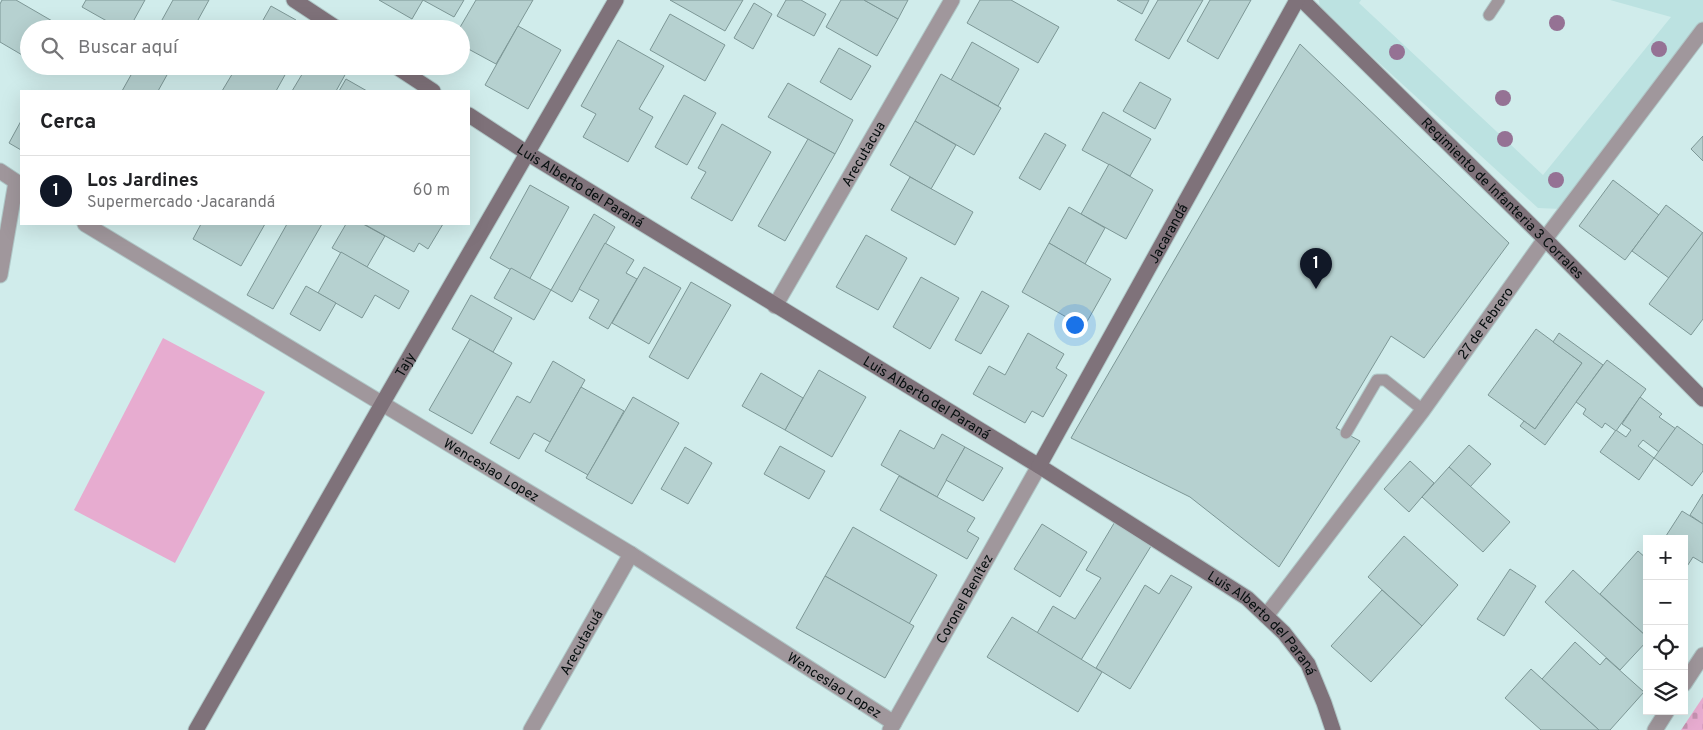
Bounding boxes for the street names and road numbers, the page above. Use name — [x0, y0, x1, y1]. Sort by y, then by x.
street label: Regimiento de Infanteria 3 Corrales — [1417, 115, 1587, 283]
street label: Arecutacua — [839, 119, 890, 190]
street label: Luis Alberto del Paraná — [513, 141, 646, 232]
street label: Jacarandá — [1146, 201, 1193, 267]
street label: 27 de Febrero — [1455, 284, 1518, 363]
street label: Tajy — [392, 350, 420, 381]
street label: Luis Alberto del Paraná — [859, 353, 993, 444]
street label: Wenceslao Lopez — [440, 436, 542, 506]
street label: Coronel Benítez — [933, 551, 998, 647]
street label: Luis Alberto del Paraná — [1204, 568, 1319, 678]
street label: Arecutacuá — [557, 607, 607, 678]
street label: Wenceslao Lopez — [783, 650, 884, 723]

